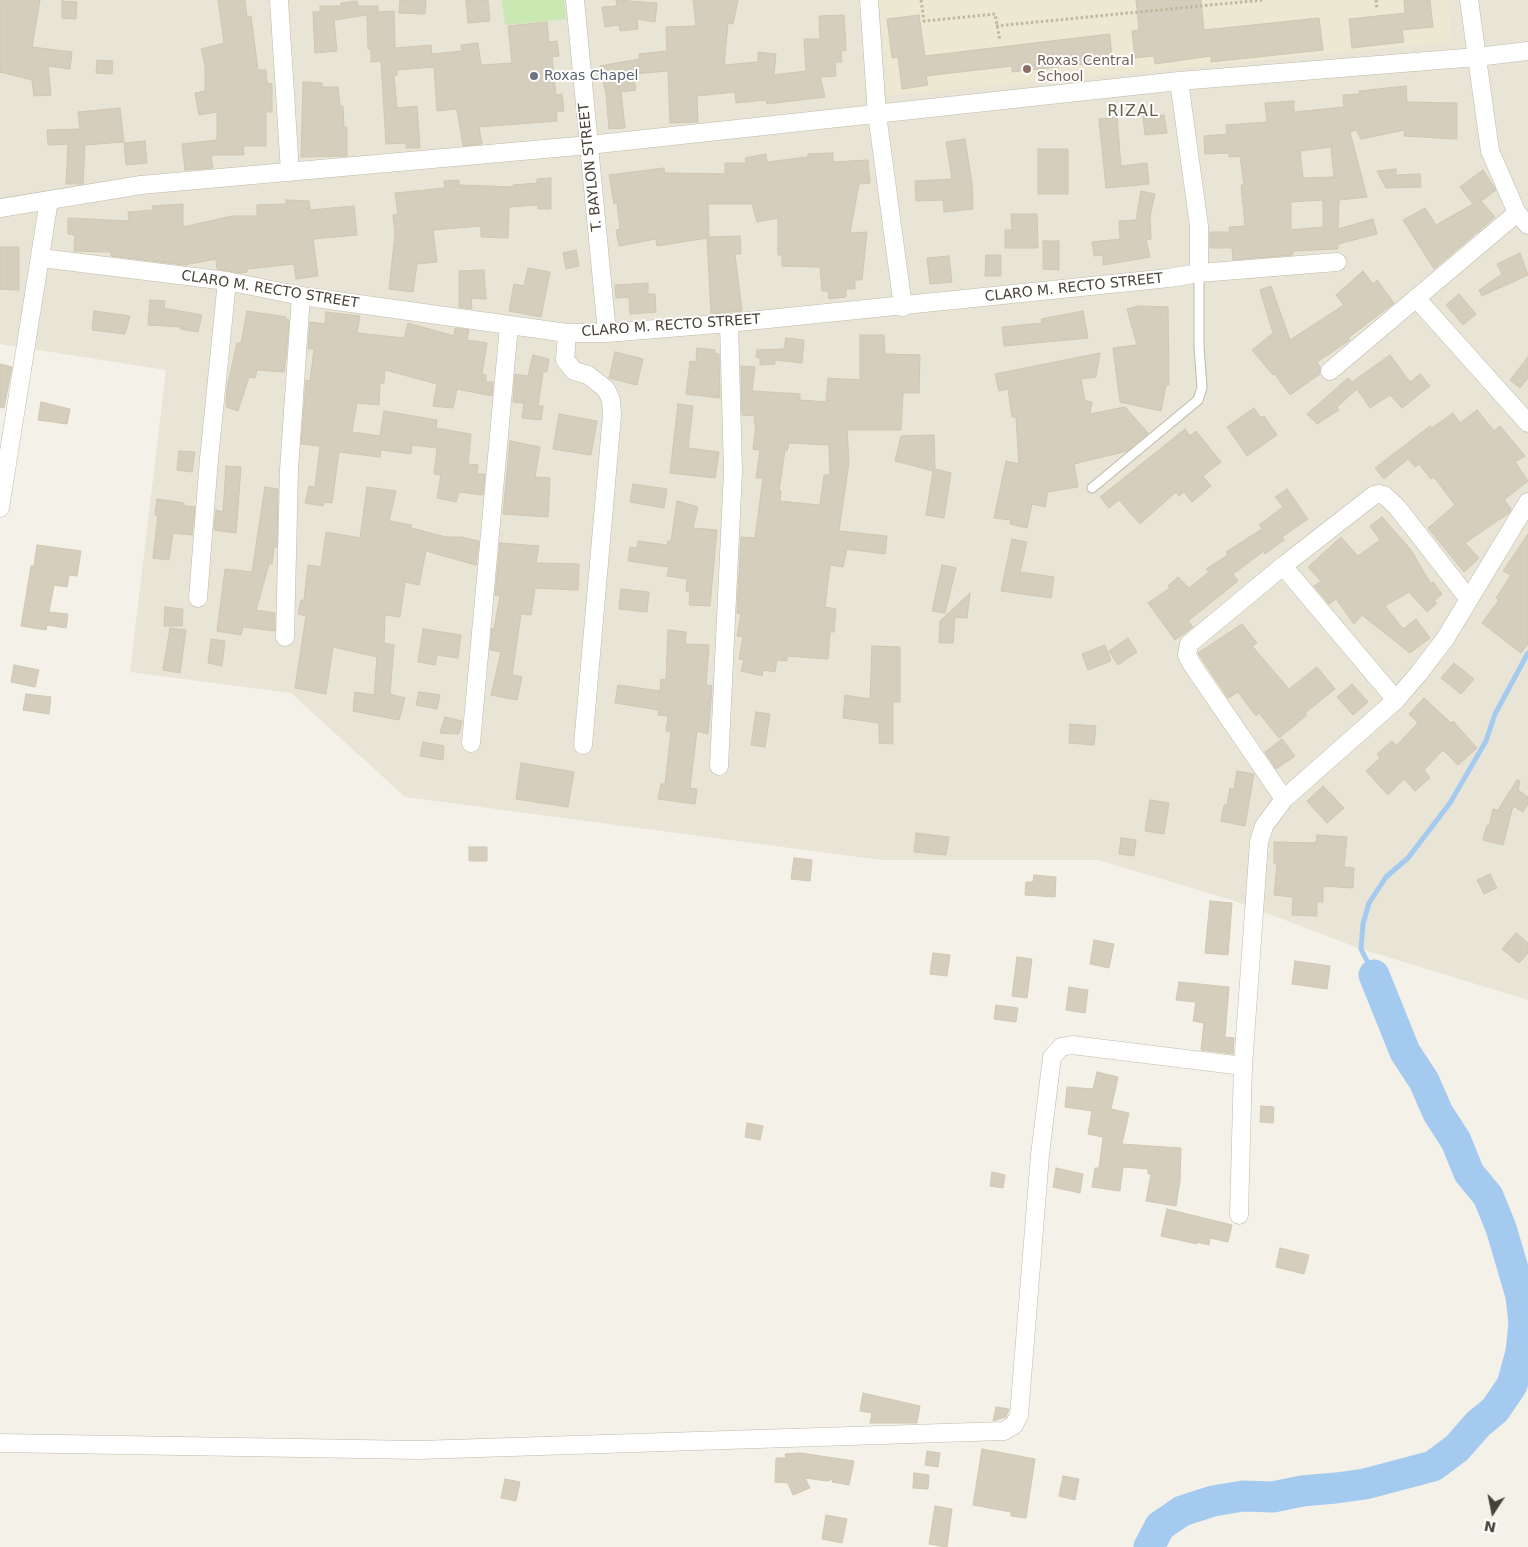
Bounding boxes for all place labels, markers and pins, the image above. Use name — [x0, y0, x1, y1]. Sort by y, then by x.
place label: Roxas Central School — [1037, 53, 1134, 85]
marker: Roxas Central School — [1021, 63, 1033, 75]
place label: Roxas Chapel — [544, 68, 638, 84]
marker: Roxas Chapel — [528, 70, 540, 82]

